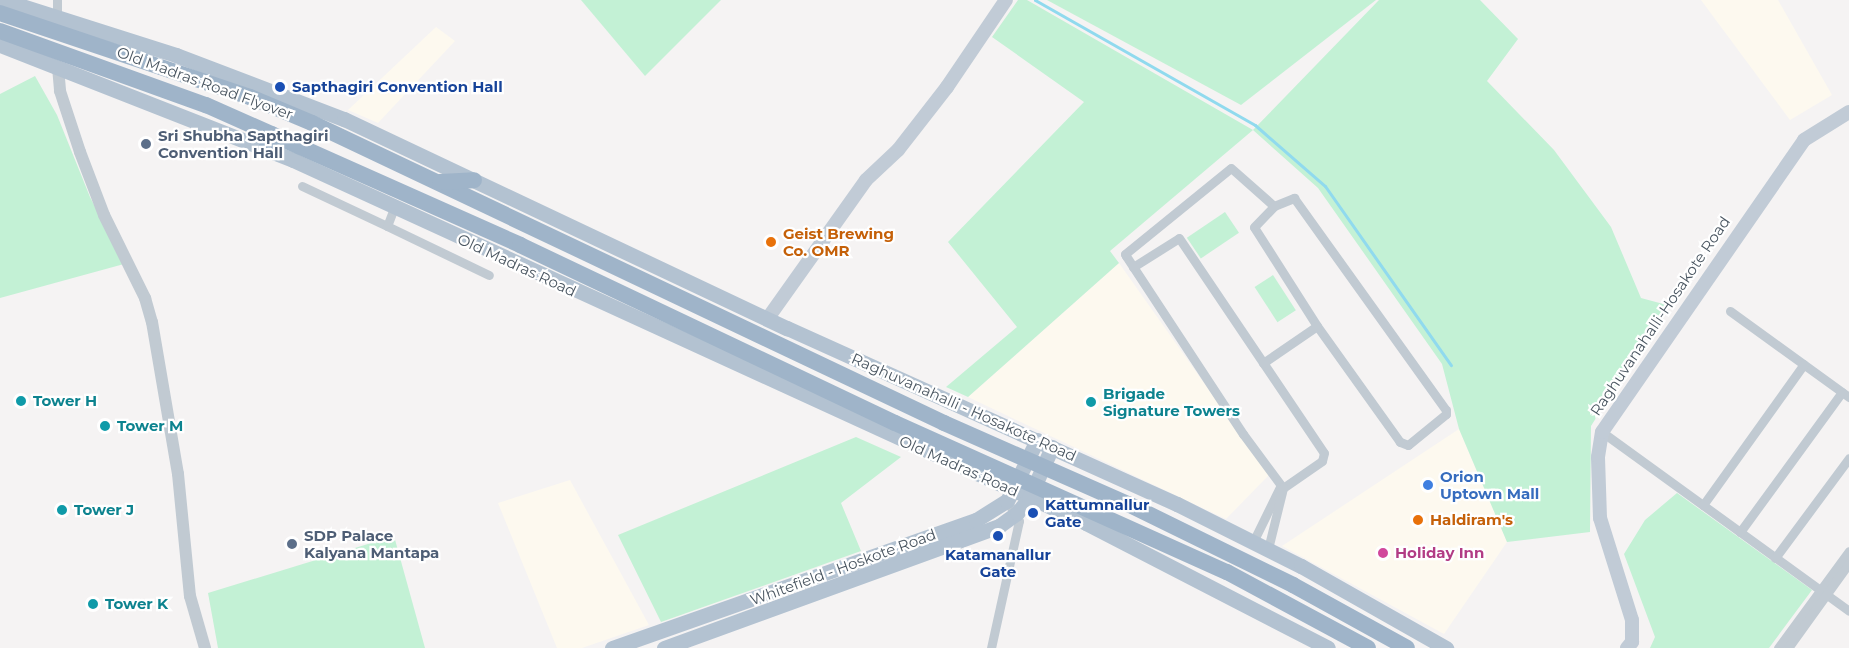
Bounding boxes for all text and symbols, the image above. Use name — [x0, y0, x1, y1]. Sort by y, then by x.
street label: Old Madras Road Flyover — [114, 43, 296, 123]
place label: Sapthagiri Convention Hall — [292, 78, 503, 96]
marker: Sapthagiri Convention Hall — [273, 80, 287, 94]
place label: Sri Shubha Sapthagiri Convention Hall — [158, 126, 329, 161]
marker: Sri Shubha Sapthagiri Convention Hall — [139, 137, 153, 151]
street label: Raghuvanahalli-Hosakote Road — [1586, 213, 1734, 419]
place label: Geist Brewing Co. OMR — [783, 224, 894, 259]
street label: Old Madras Road — [455, 230, 579, 300]
marker: Geist Brewing Co. OMR — [764, 235, 778, 249]
street label: Raghuvanahalli - Hosakote Road — [849, 349, 1079, 465]
place label: Brigade Signature Towers — [1103, 384, 1240, 419]
place label: Tower H — [33, 392, 97, 410]
marker: Tower H — [14, 394, 28, 408]
marker: Brigade Signature Towers — [1084, 395, 1098, 409]
place label: Tower M — [117, 417, 183, 435]
marker: Tower M — [98, 419, 112, 433]
street label: Old Madras Road — [897, 432, 1021, 500]
place label: Orion Uptown Mall — [1440, 467, 1539, 502]
marker: Orion Uptown Mall — [1421, 478, 1435, 492]
place label: Kattumnallur Gate — [1045, 495, 1150, 530]
place label: Tower J — [74, 501, 134, 519]
marker: Tower J — [55, 503, 69, 517]
marker: Kattumnallur Gate — [1026, 506, 1040, 520]
place label: Haldiram's — [1430, 511, 1513, 529]
marker: Haldiram's — [1411, 513, 1425, 527]
street label: Whitefield - Hoskote Road — [748, 525, 938, 609]
place label: SDP Palace Kalyana Mantapa — [304, 526, 439, 561]
marker: Katamanallur Gate — [991, 529, 1005, 543]
marker: SDP Palace Kalyana Mantapa — [285, 537, 299, 551]
place label: Holiday Inn — [1395, 544, 1484, 562]
place label: Katamanallur Gate — [945, 545, 1051, 580]
marker: Holiday Inn — [1376, 546, 1390, 560]
place label: Tower K — [105, 595, 168, 613]
marker: Tower K — [86, 597, 100, 611]

